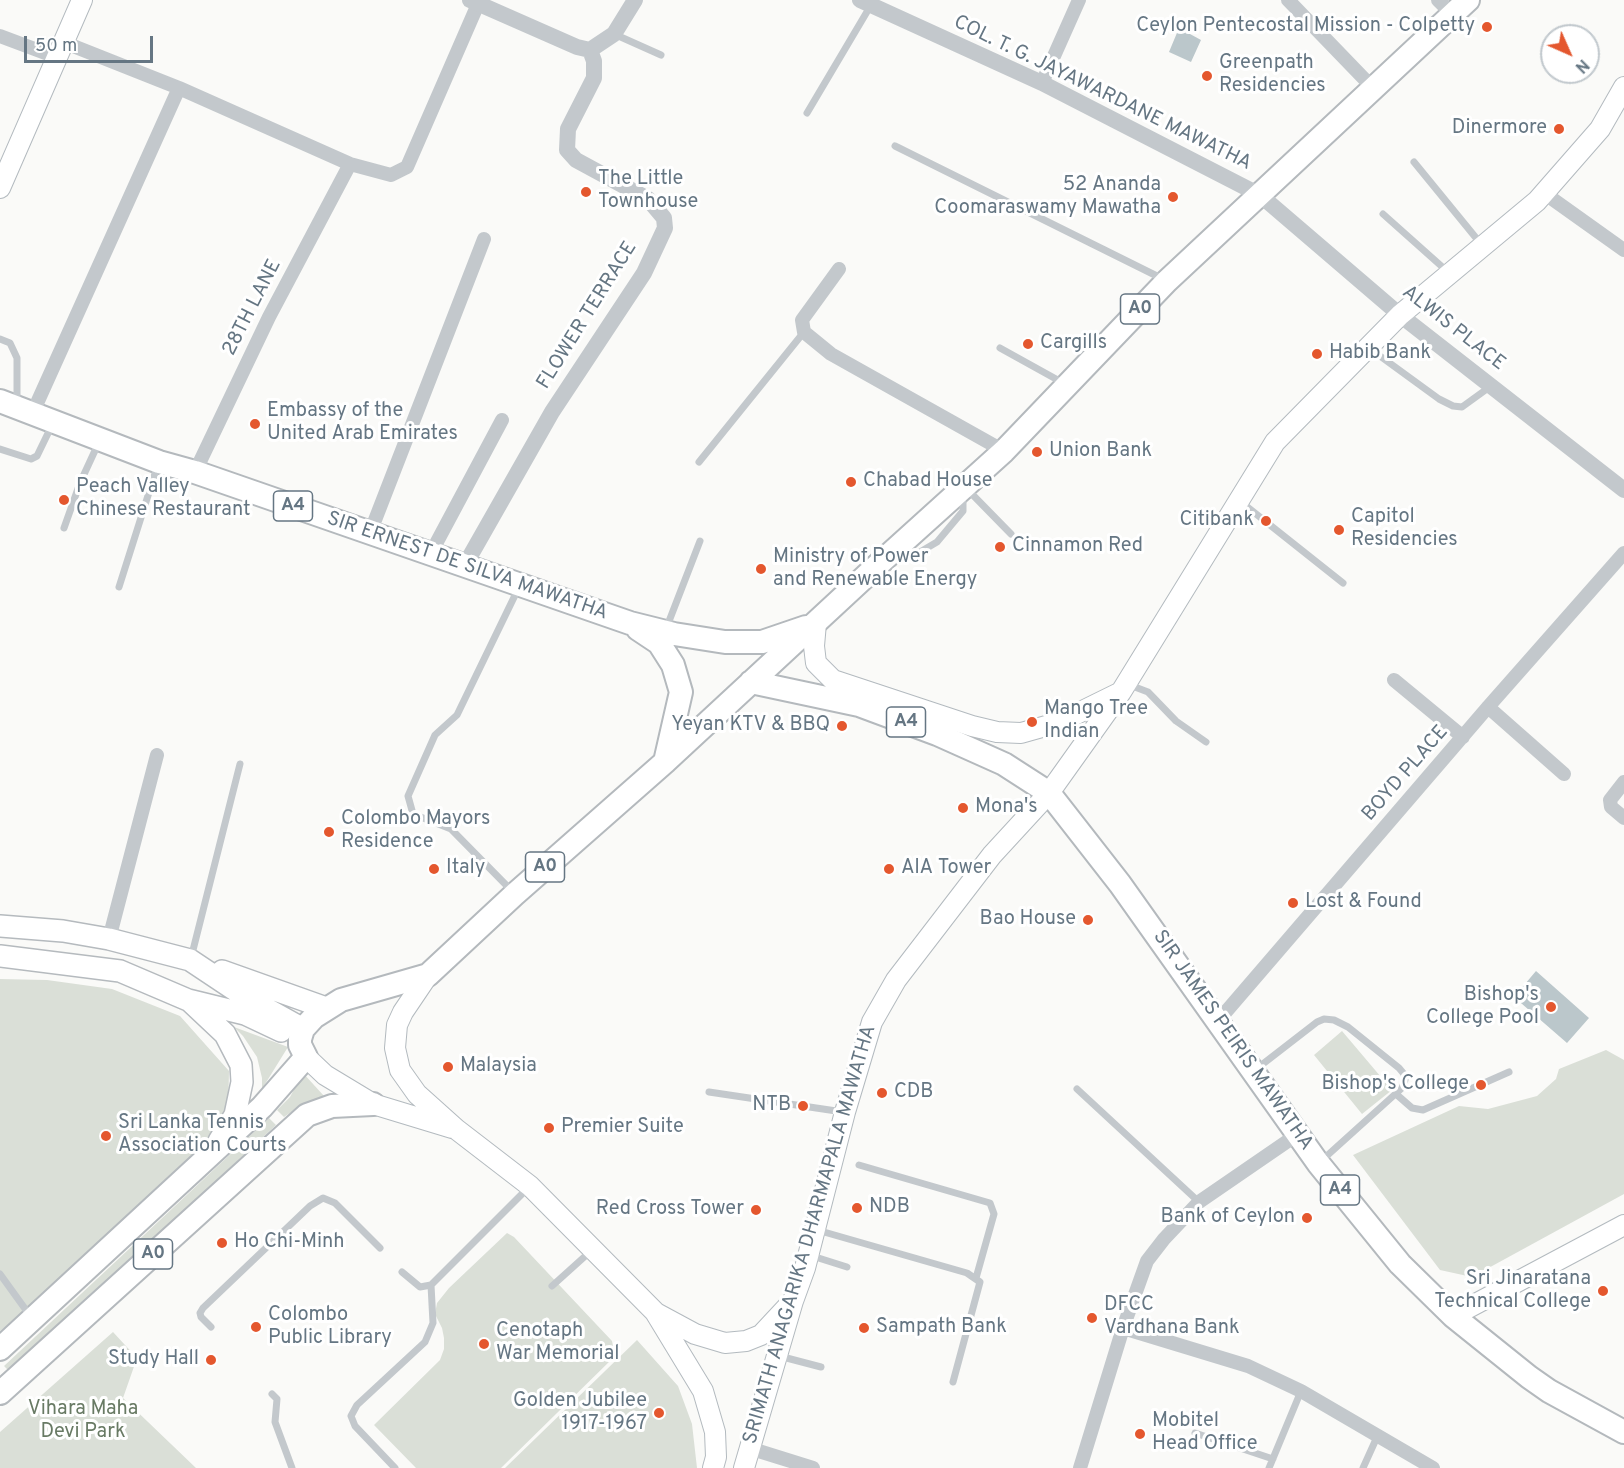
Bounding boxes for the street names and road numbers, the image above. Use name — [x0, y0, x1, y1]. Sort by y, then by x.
street label: COL. T. G. JAYAWARDANE MAWATHA — [949, 11, 1255, 177]
street label: FLOWER TERRACE — [533, 238, 643, 394]
street label: 28TH LANE — [218, 256, 288, 360]
street label: ALWIS PLACE — [1397, 281, 1509, 377]
road number: A0 — [1120, 294, 1160, 324]
road number: A4 — [274, 491, 312, 521]
street label: SIR ERNEST DE SILVA MAWATHA — [323, 508, 611, 626]
road number: A4 — [886, 707, 926, 737]
street label: BOYD PLACE — [1358, 721, 1454, 827]
road number: A0 — [526, 852, 564, 882]
street label: SIR JAMES PEIRIS MAWATHA — [1147, 926, 1317, 1156]
street label: SRIMATH ANAGARIKA DHARMAPALA MAWATHA — [740, 1023, 882, 1447]
road number: A4 — [1320, 1175, 1360, 1205]
road number: A0 — [134, 1239, 172, 1269]

